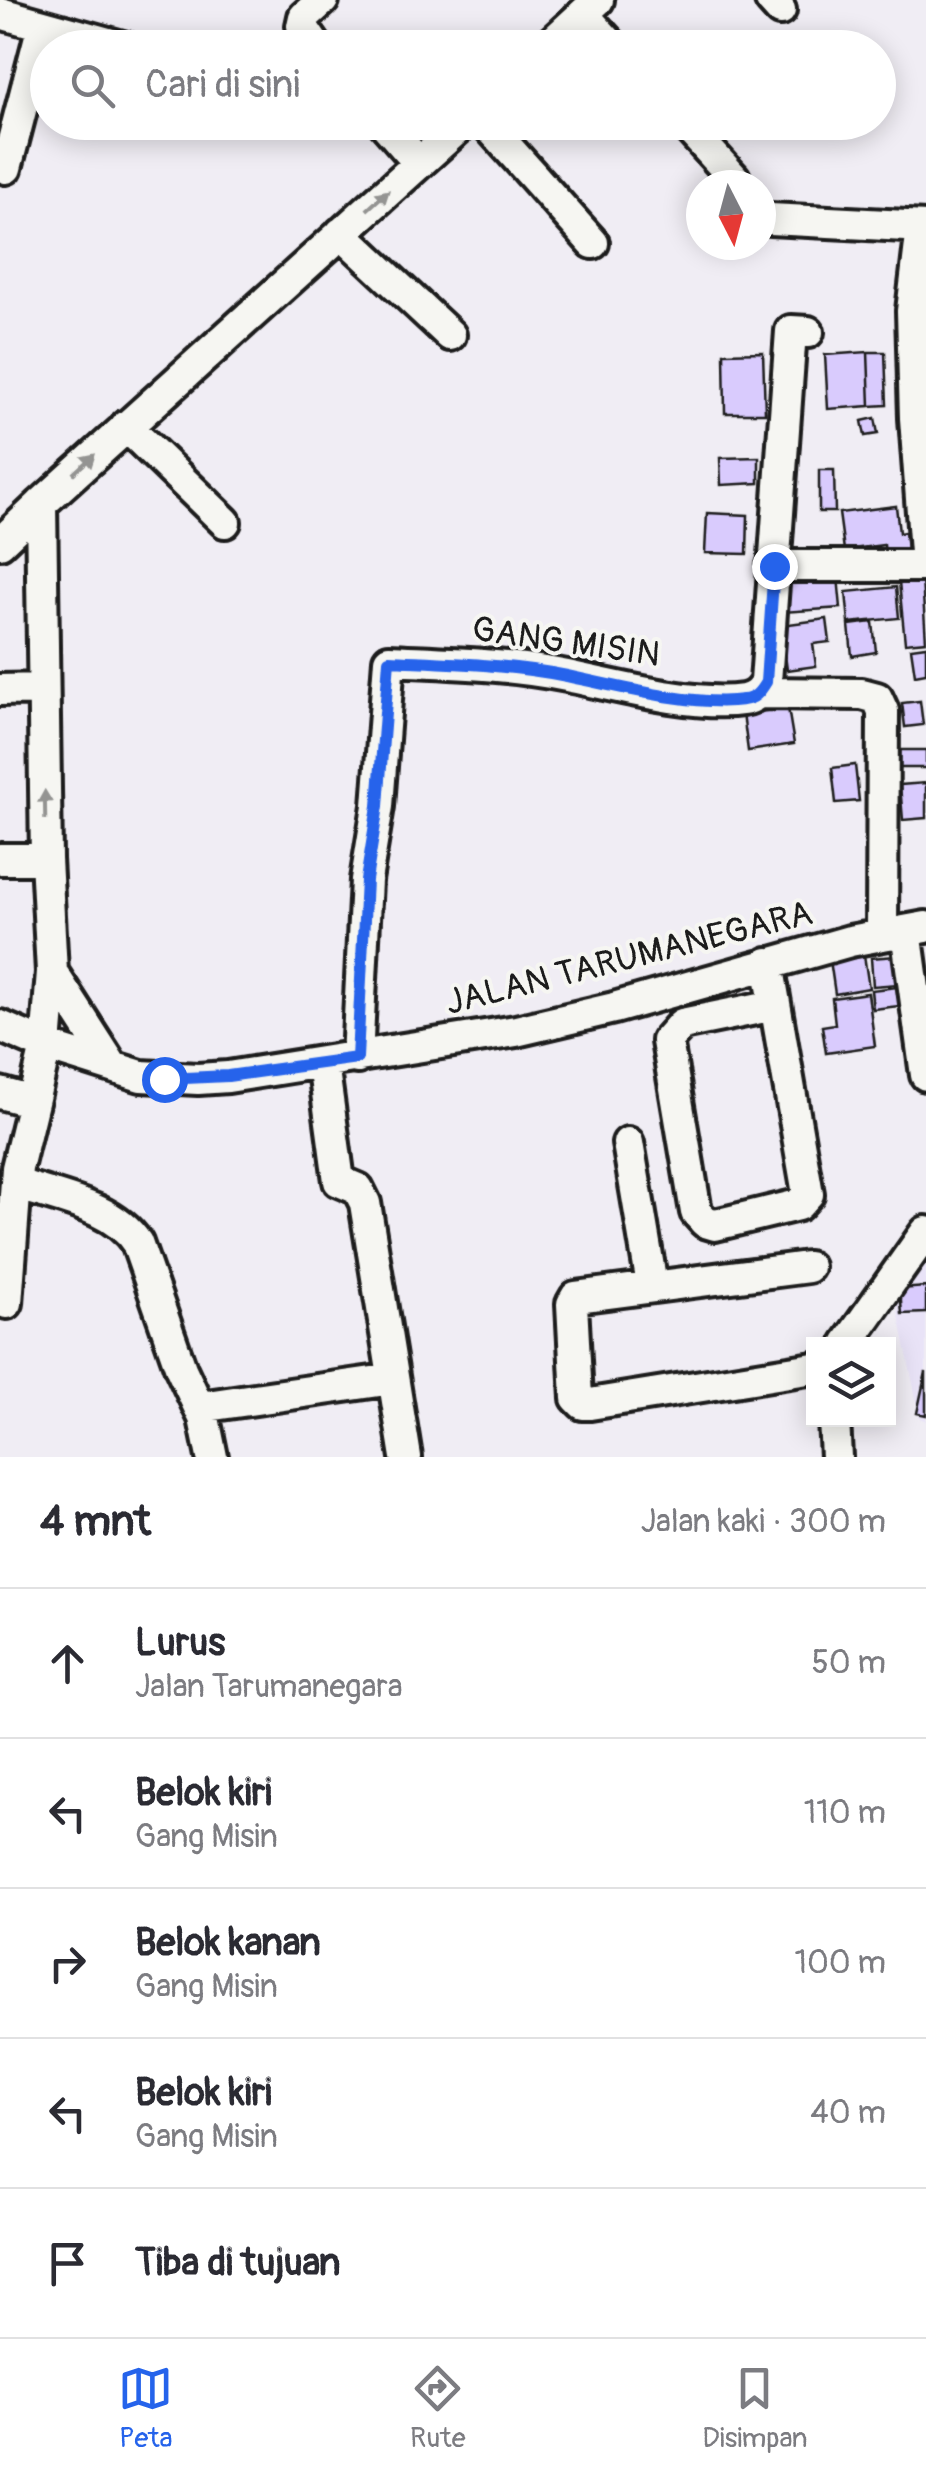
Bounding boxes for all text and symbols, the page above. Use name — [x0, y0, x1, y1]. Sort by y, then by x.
search box — [30, 30, 896, 140]
icon: search — [65, 58, 120, 113]
text: Cari di sini — [145, 61, 300, 109]
north arrow — [686, 170, 776, 260]
one-way arrow — [366, 189, 390, 212]
one-way arrow — [72, 453, 96, 476]
route end — [752, 544, 798, 590]
street label: GANG MISIN — [469, 607, 663, 677]
one-way arrow — [37, 789, 53, 821]
street label: JALAN TARUMANEGARA — [441, 891, 817, 1025]
route start — [142, 1057, 188, 1103]
map controls — [806, 1337, 896, 1427]
button: layers — [806, 1337, 896, 1427]
text: 4 mnt — [40, 1496, 151, 1548]
text: Jalan kaki · 300 m — [641, 1502, 886, 1542]
text: Lurus — [135, 1619, 225, 1667]
icon: ahead — [40, 1636, 95, 1691]
text: 50 m — [811, 1643, 886, 1683]
text: Jalan Tarumanegara — [135, 1667, 403, 1707]
text: Belok kiri — [135, 1769, 272, 1817]
icon: left — [40, 1786, 95, 1841]
text: 110 m — [804, 1793, 886, 1833]
text: Gang Misin — [135, 1817, 278, 1857]
text: Belok kanan — [135, 1919, 321, 1967]
icon: right — [40, 1936, 95, 1991]
text: 100 m — [794, 1943, 886, 1983]
text: Gang Misin — [135, 1967, 278, 2007]
text: Belok kiri — [135, 2069, 272, 2117]
icon: left — [40, 2086, 95, 2141]
text: 40 m — [810, 2093, 886, 2133]
text: Gang Misin — [135, 2117, 278, 2157]
icon: arrive — [40, 2236, 95, 2291]
text: Tiba di tujuan — [135, 2239, 341, 2287]
tab: Peta — [118, 2361, 173, 2456]
tab: Rute — [410, 2361, 465, 2456]
tab: Disimpan — [702, 2361, 808, 2456]

